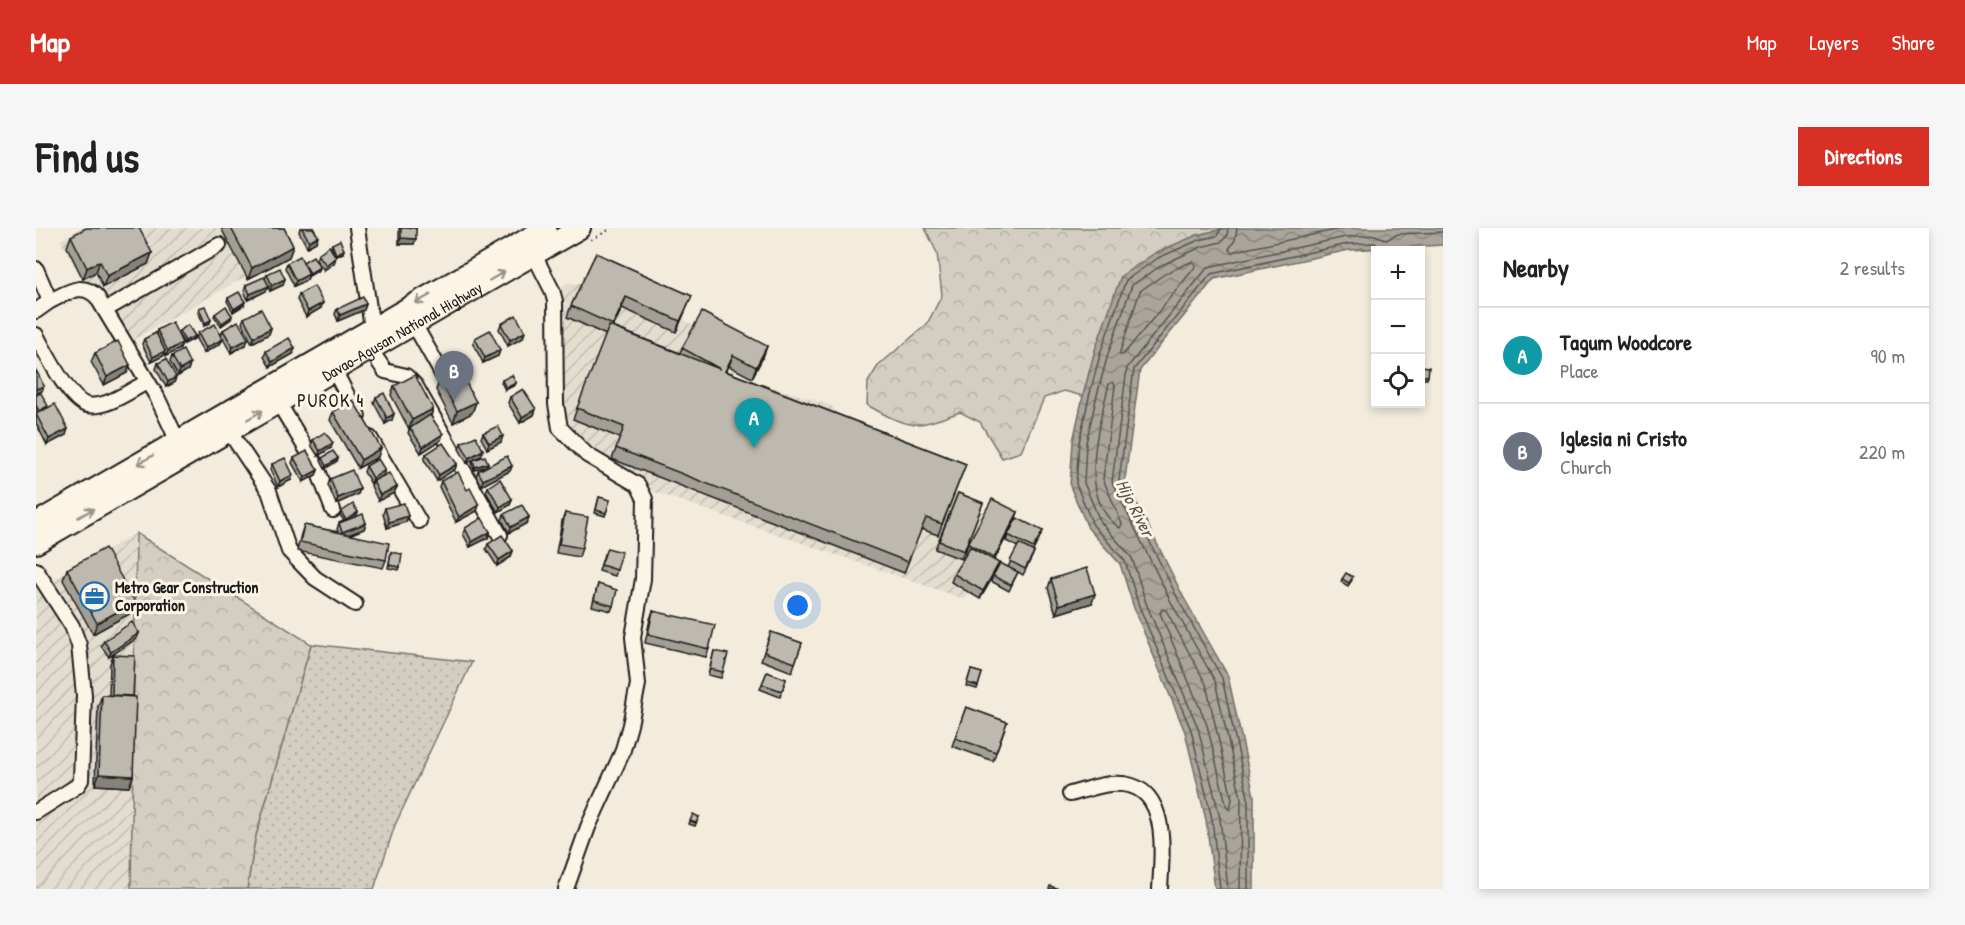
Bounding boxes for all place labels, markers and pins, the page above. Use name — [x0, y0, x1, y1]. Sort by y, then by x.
pin: B — [434, 352, 474, 401]
pin: A — [734, 398, 774, 448]
place label: Metro Gear Construction Corporation — [115, 576, 259, 617]
office icon: Metro Gear Construction Corporation — [78, 580, 110, 612]

